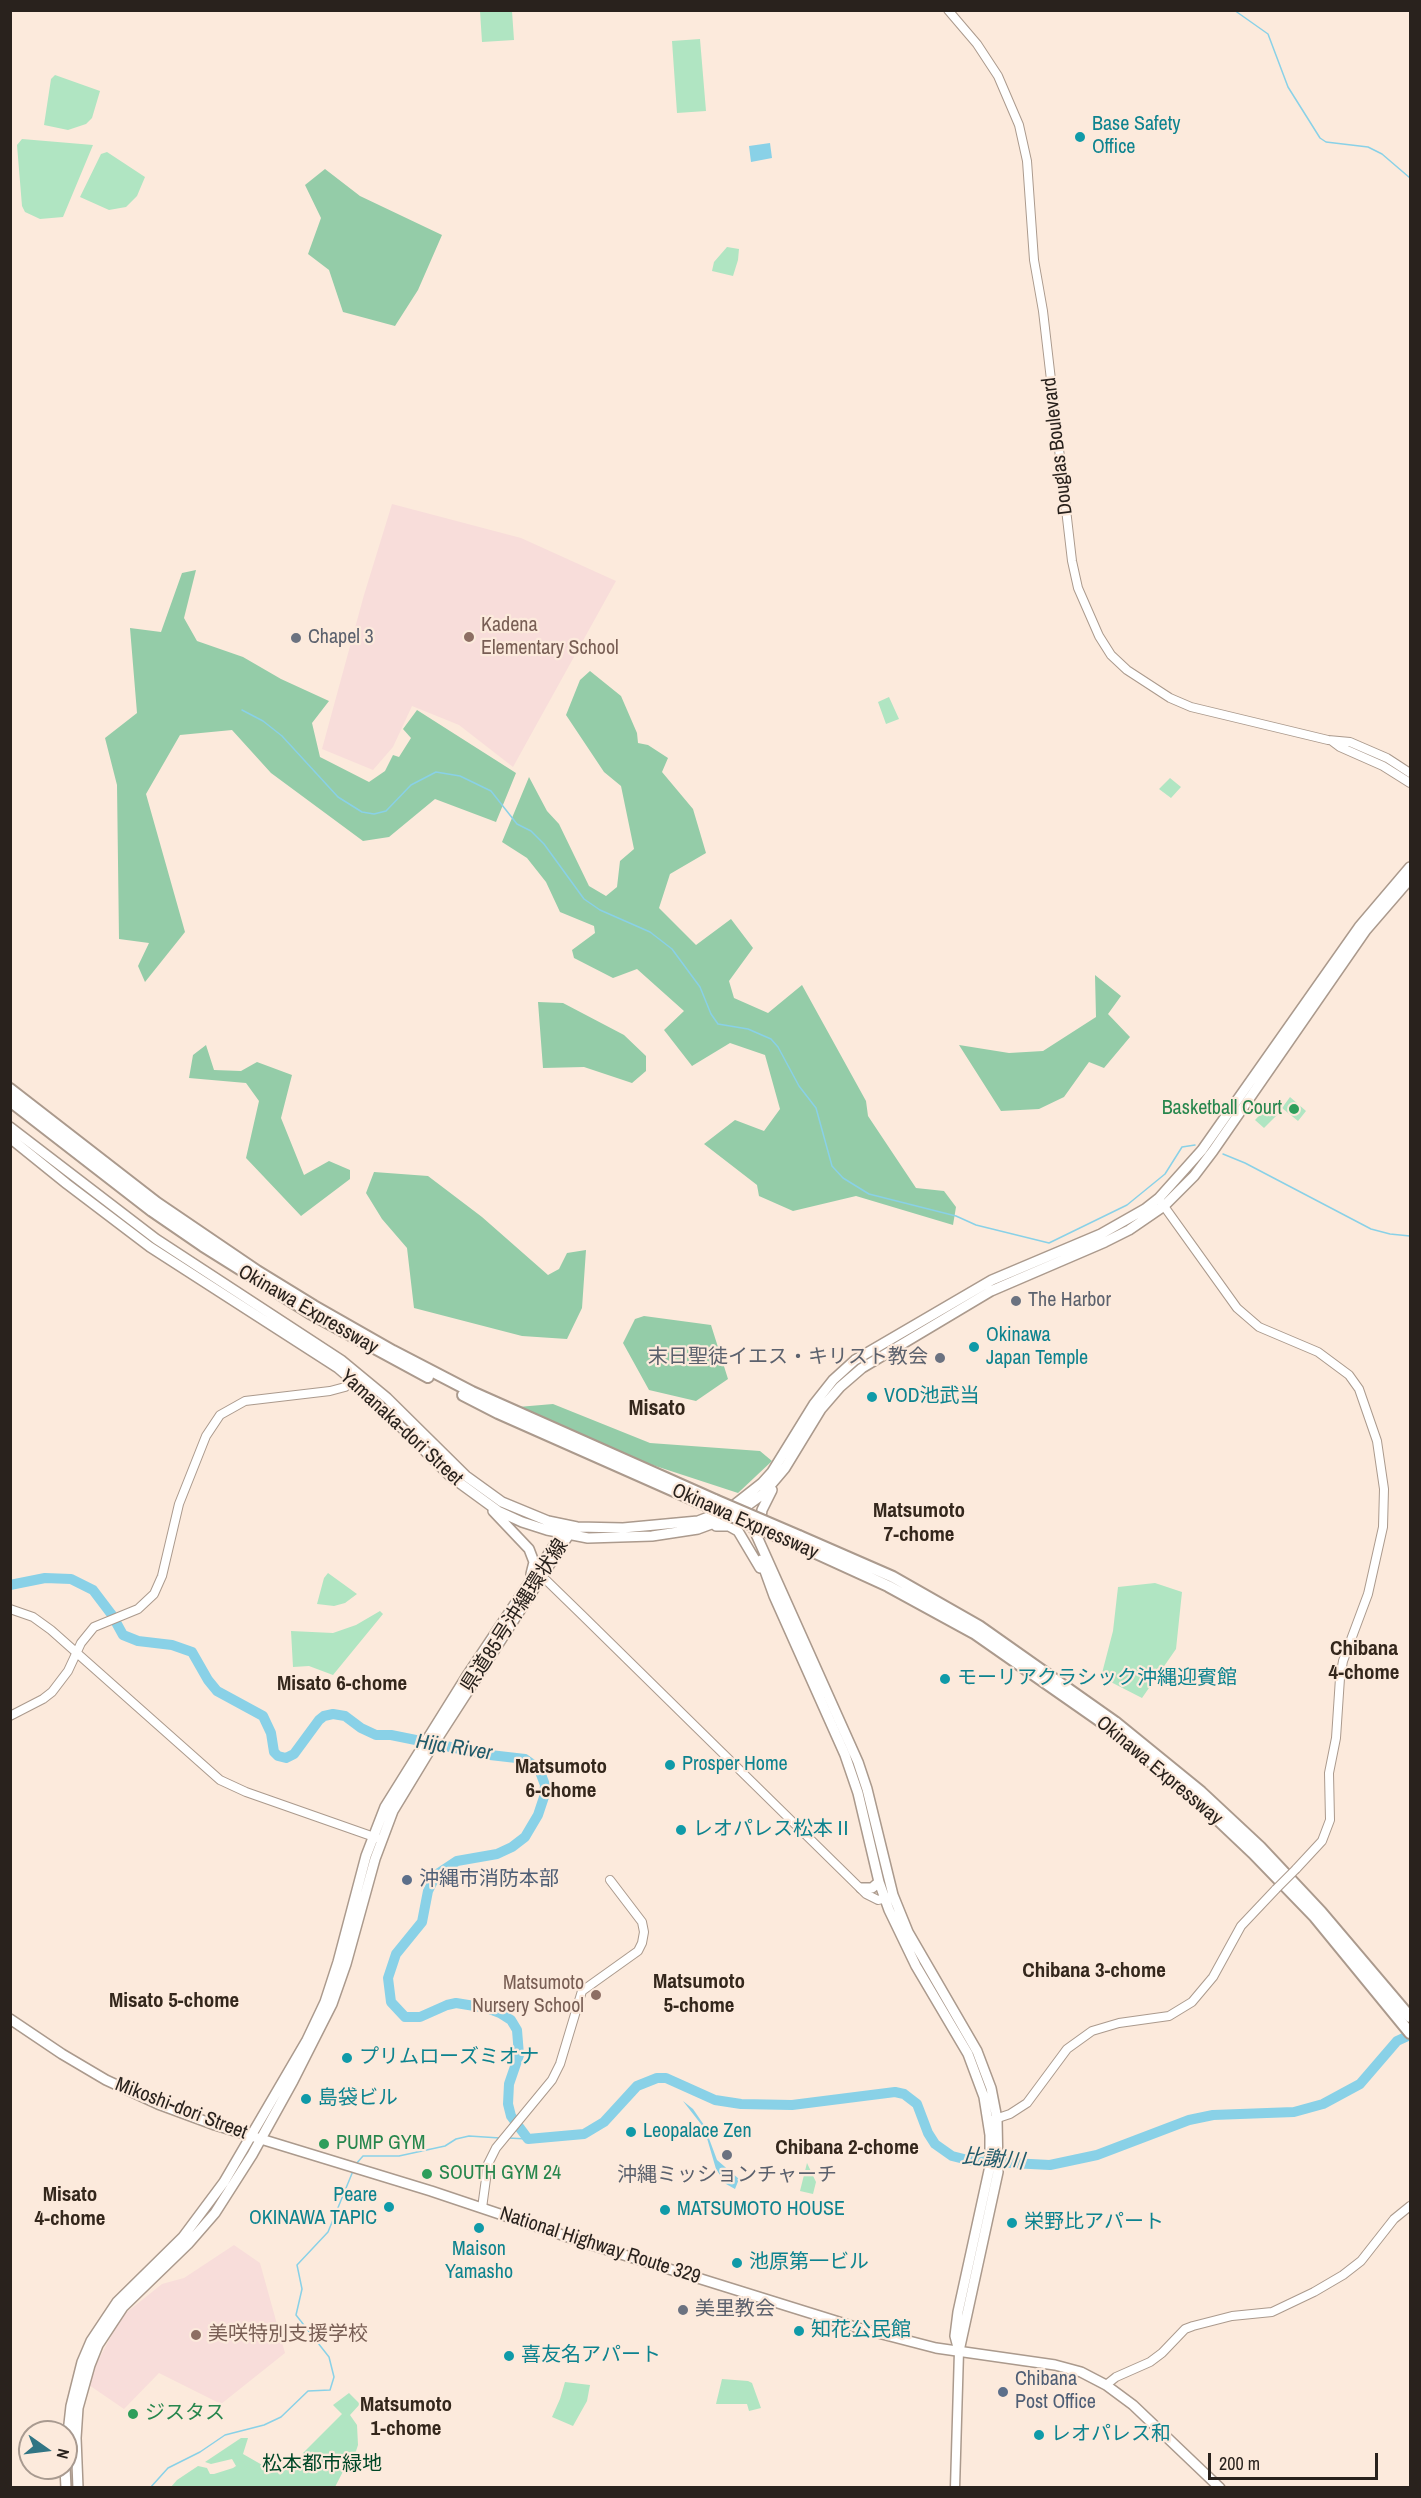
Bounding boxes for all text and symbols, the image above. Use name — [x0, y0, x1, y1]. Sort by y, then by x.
place label: Base Safety Office — [1092, 113, 1180, 160]
marker: Base Safety Office — [1073, 130, 1087, 144]
street label: Douglas Boulevard — [1038, 376, 1078, 516]
place label: Kadena Elementary School — [481, 614, 619, 661]
place label: Chapel 3 — [308, 626, 374, 650]
marker: Kadena Elementary School — [462, 630, 476, 644]
marker: Chapel 3 — [289, 631, 303, 645]
place label: Basketball Court — [1162, 1097, 1282, 1121]
marker: Basketball Court — [1287, 1102, 1301, 1116]
street label: Okinawa Expressway — [234, 1260, 382, 1360]
place label: The Harbor — [1028, 1289, 1111, 1313]
marker: The Harbor — [1009, 1294, 1023, 1308]
place label: Okinawa Japan Temple — [986, 1324, 1088, 1371]
marker: Okinawa Japan Temple — [967, 1340, 981, 1354]
place label: 末日聖徒イエス・キリスト教会 — [648, 1346, 928, 1370]
marker: 末日聖徒イエス・キリスト教会 — [933, 1351, 947, 1365]
street label: Yamanaka-dori Street — [335, 1365, 467, 1491]
place label: VOD池武当 — [884, 1385, 980, 1409]
marker: VOD池武当 — [865, 1390, 879, 1404]
district label: Misato — [628, 1396, 686, 1422]
street label: Okinawa Expressway — [668, 1479, 822, 1565]
district label: Matsumoto 7-chome — [873, 1498, 965, 1548]
street label: 県道85号沖縄環状線 — [456, 1535, 574, 1697]
district label: Chibana 4-chome — [1329, 1636, 1399, 1686]
place label: モーリアクラシック沖縄迎賓館 — [957, 1667, 1237, 1691]
district label: Misato 6-chome — [277, 1671, 407, 1697]
marker: モーリアクラシック沖縄迎賓館 — [938, 1672, 952, 1686]
street label: Okinawa Expressway — [1091, 1711, 1227, 1831]
water label: Hija River — [414, 1730, 494, 1766]
place label: Prosper Home — [682, 1753, 788, 1777]
district label: Matsumoto 6-chome — [515, 1754, 607, 1804]
marker: Prosper Home — [663, 1758, 677, 1772]
place label: レオパレス松本Ⅱ — [693, 1818, 853, 1842]
marker: レオパレス松本Ⅱ — [674, 1823, 688, 1837]
place label: 沖縄市消防本部 — [419, 1868, 559, 1892]
marker: 沖縄市消防本部 — [400, 1873, 414, 1887]
district label: Chibana 3-chome — [1022, 1958, 1166, 1984]
district label: Matsumoto 5-chome — [653, 1969, 745, 2019]
place label: Matsumoto Nursery School — [472, 1972, 584, 2019]
district label: Misato 5-chome — [109, 1988, 239, 2014]
marker: Matsumoto Nursery School — [589, 1988, 603, 2002]
place label: プリムローズミオナ — [359, 2046, 539, 2070]
marker: プリムローズミオナ — [340, 2051, 354, 2065]
street label: Mikoshi-dori Street — [112, 2073, 250, 2145]
place label: 島袋ビル — [318, 2087, 398, 2111]
marker: 島袋ビル — [299, 2092, 313, 2106]
place label: Leopalace Zen — [643, 2120, 751, 2144]
marker: Leopalace Zen — [624, 2125, 638, 2139]
place label: PUMP GYM — [336, 2132, 425, 2156]
district label: Chibana 2-chome — [775, 2135, 919, 2161]
marker: PUMP GYM — [317, 2137, 331, 2151]
water label: 比謝川 — [961, 2145, 1025, 2175]
marker: 沖縄ミッションチャーチ — [720, 2148, 734, 2162]
place label: SOUTH GYM 24 — [439, 2162, 561, 2186]
place label: 沖縄ミッションチャーチ — [617, 2164, 837, 2188]
marker: SOUTH GYM 24 — [420, 2167, 434, 2181]
district label: Misato 4-chome — [35, 2182, 105, 2232]
place label: Peare OKINAWA TAPIC — [249, 2184, 377, 2231]
place label: MATSUMOTO HOUSE — [677, 2198, 845, 2222]
marker: Peare OKINAWA TAPIC — [382, 2200, 396, 2214]
street label: National Highway Route 329 — [497, 2202, 703, 2290]
marker: MATSUMOTO HOUSE — [658, 2203, 672, 2217]
place label: 栄野比アパート — [1024, 2211, 1164, 2235]
marker: 栄野比アパート — [1005, 2216, 1019, 2230]
marker: Maison Yamasho — [472, 2221, 486, 2235]
place label: Maison Yamasho — [445, 2238, 513, 2285]
place label: 池原第一ビル — [749, 2251, 869, 2275]
marker: 池原第一ビル — [730, 2256, 744, 2270]
place label: 美里教会 — [695, 2298, 775, 2322]
marker: 美里教会 — [676, 2303, 690, 2317]
place label: 知花公民館 — [811, 2319, 911, 2343]
place label: 美咲特別支援学校 — [208, 2323, 368, 2347]
marker: 知花公民館 — [792, 2324, 806, 2338]
marker: 美咲特別支援学校 — [189, 2328, 203, 2342]
place label: 喜友名アパート — [521, 2344, 661, 2368]
marker: 喜友名アパート — [502, 2349, 516, 2363]
place label: Chibana Post Office — [1015, 2368, 1096, 2415]
marker: Chibana Post Office — [996, 2385, 1010, 2399]
district label: Matsumoto 1-chome — [360, 2392, 452, 2442]
place label: ジスタス — [145, 2402, 225, 2426]
marker: ジスタス — [126, 2407, 140, 2421]
north arrow — [18, 2420, 78, 2480]
place label: レオパレス和 — [1051, 2423, 1171, 2447]
marker: レオパレス和 — [1032, 2428, 1046, 2442]
scale bar — [1211, 2441, 1380, 2479]
text: N — [52, 2447, 75, 2461]
text: 200 m — [1219, 2451, 1260, 2476]
park label: 松本都市緑地 — [262, 2453, 382, 2477]

